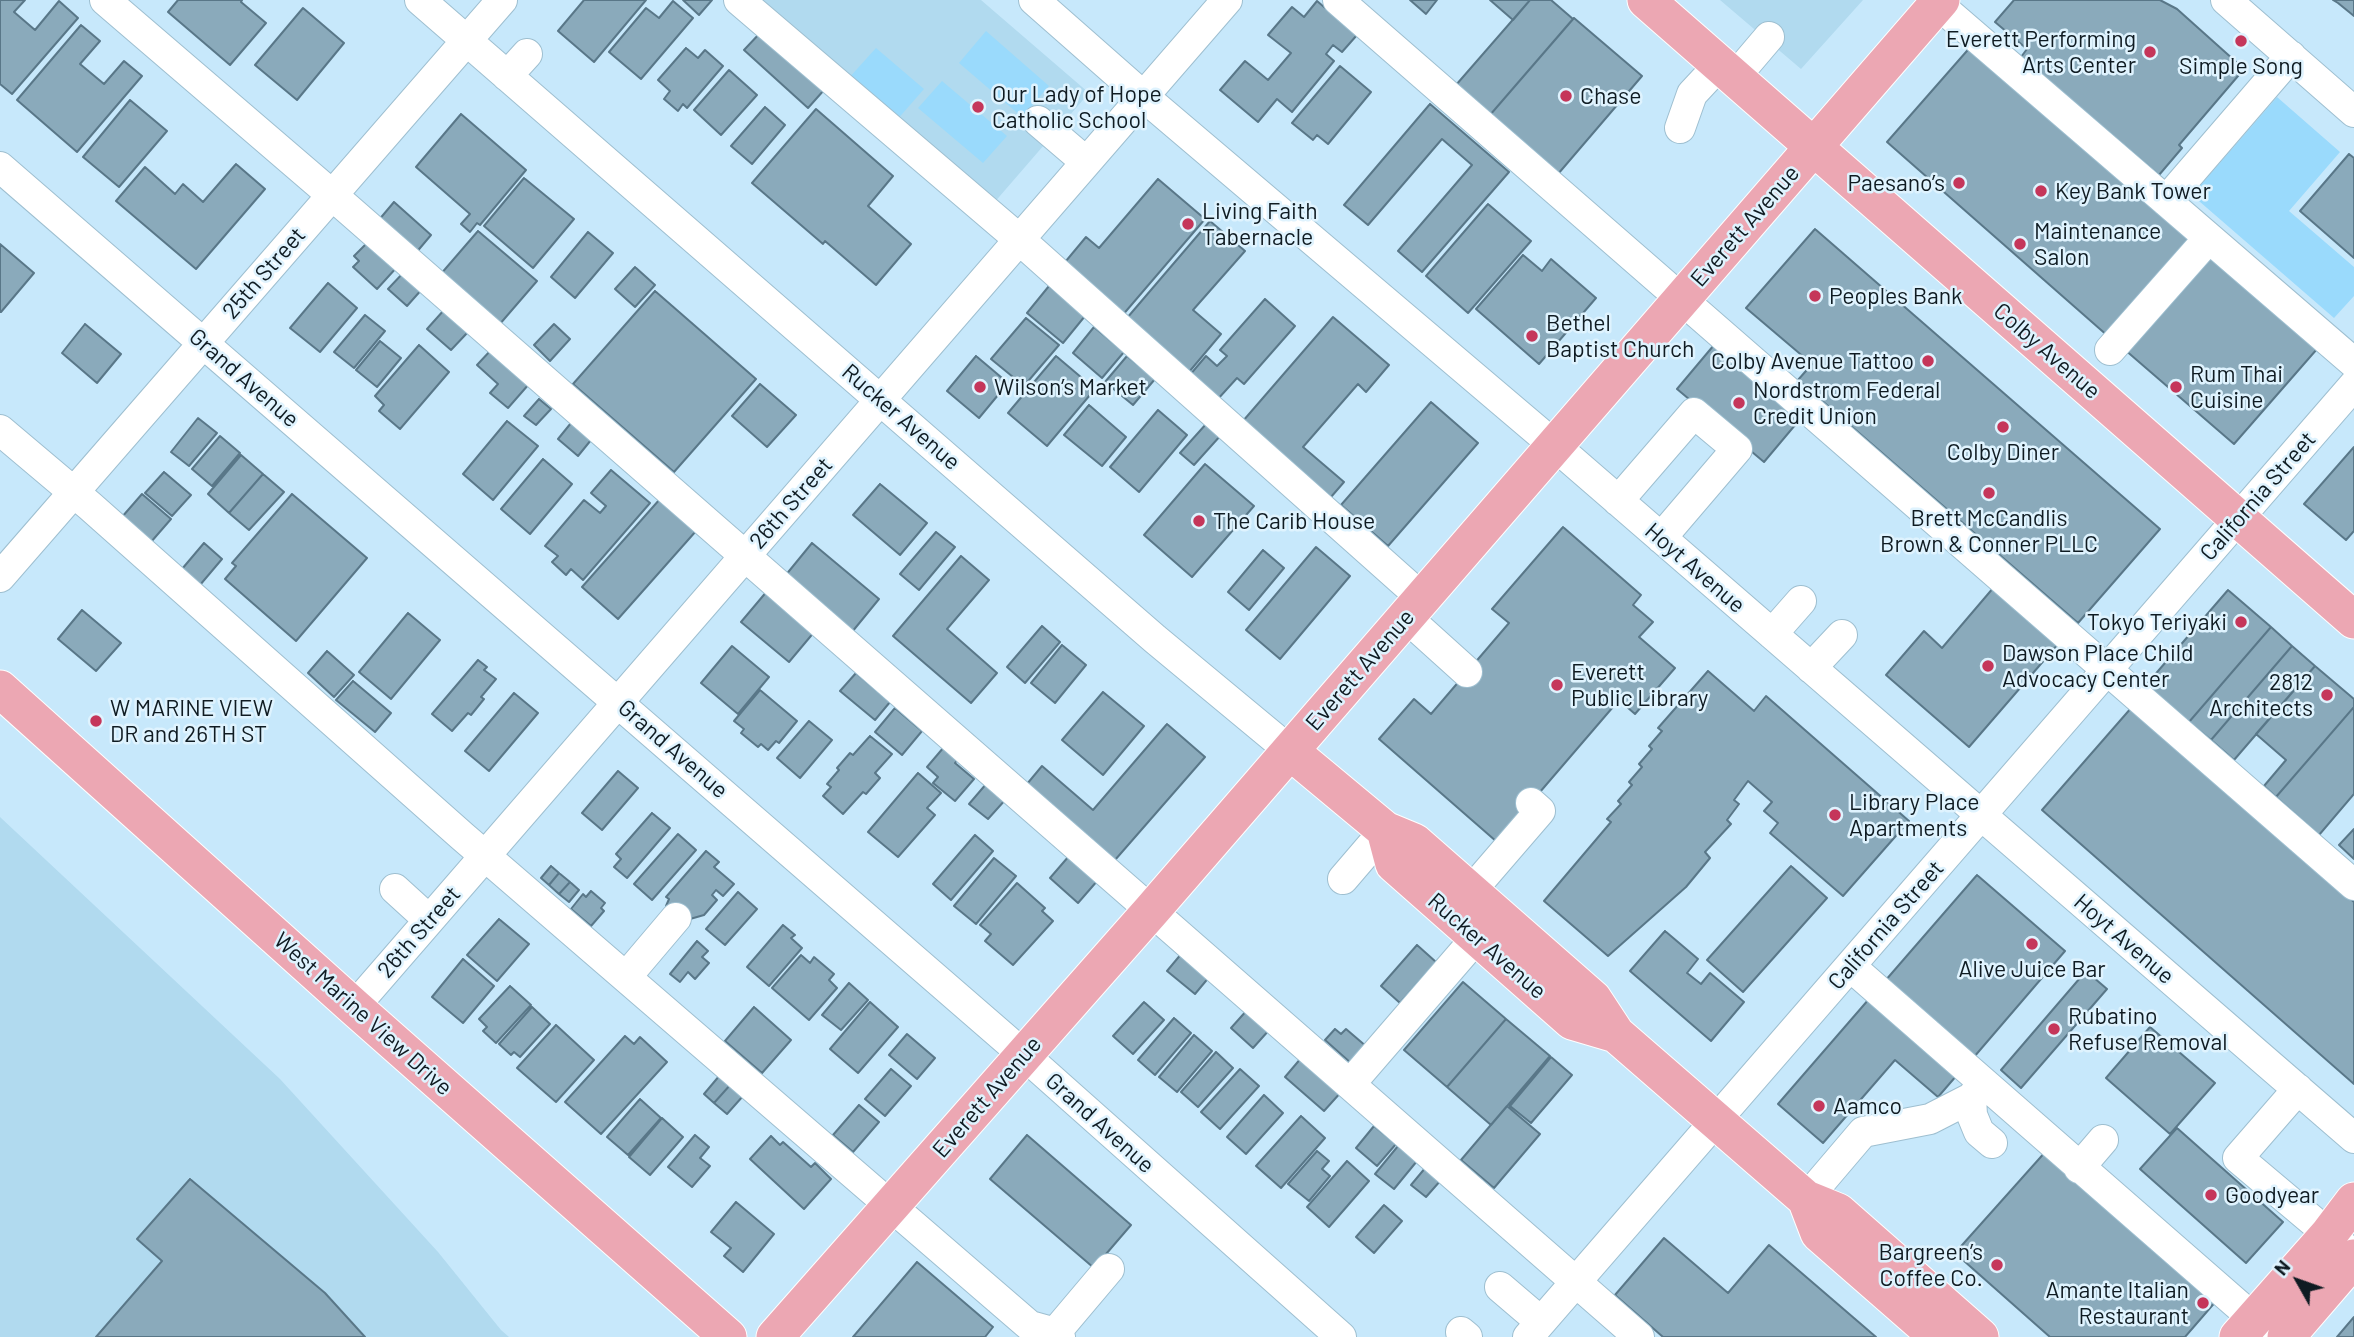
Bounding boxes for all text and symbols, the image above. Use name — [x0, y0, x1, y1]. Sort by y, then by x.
place label: Everett Performing Arts Center — [1946, 25, 2136, 79]
marker: Simple Song — [2233, 33, 2249, 49]
marker: Everett Performing Arts Center — [2142, 44, 2158, 60]
place label: Simple Song — [2179, 52, 2303, 80]
place label: Our Lady of Hope Catholic School — [992, 80, 1162, 134]
place label: Chase — [1580, 82, 1641, 110]
marker: Chase — [1558, 88, 1574, 104]
marker: Our Lady of Hope Catholic School — [970, 99, 986, 115]
street label: Everett Avenue — [1685, 160, 1805, 292]
place label: Paesano’s — [1848, 169, 1945, 197]
marker: Paesano’s — [1951, 175, 1967, 191]
place label: Key Bank Tower — [2055, 177, 2211, 205]
marker: Key Bank Tower — [2033, 183, 2049, 199]
place label: Living Faith Tabernacle — [1202, 197, 1318, 251]
marker: Living Faith Tabernacle — [1180, 216, 1196, 232]
place label: Maintenance Salon — [2034, 217, 2161, 271]
street label: 25th Street — [217, 222, 311, 324]
marker: Maintenance Salon — [2012, 236, 2028, 252]
place label: Peoples Bank — [1829, 282, 1963, 310]
marker: Peoples Bank — [1807, 288, 1823, 304]
street label: Colby Avenue — [1988, 297, 2106, 405]
place label: Bethel Baptist Church — [1546, 309, 1694, 363]
street label: Grand Avenue — [183, 323, 305, 433]
marker: Bethel Baptist Church — [1524, 328, 1540, 344]
place label: Colby Avenue Tattoo — [1711, 347, 1914, 375]
marker: Colby Avenue Tattoo — [1920, 353, 1936, 369]
street label: Rucker Avenue — [836, 358, 966, 476]
place label: Rum Thai Cuisine — [2190, 360, 2283, 414]
place label: Wilson’s Market — [994, 373, 1147, 401]
place label: Nordstrom Federal Credit Union — [1753, 376, 1940, 430]
marker: Wilson’s Market — [972, 379, 988, 395]
marker: Rum Thai Cuisine — [2168, 379, 2184, 395]
marker: Nordstrom Federal Credit Union — [1731, 395, 1747, 411]
marker: Colby Diner — [1995, 419, 2011, 435]
street label: California Street — [2194, 426, 2322, 566]
place label: Colby Diner — [1947, 438, 2059, 466]
street label: 26th Street — [744, 452, 838, 554]
marker: Brett McCandlis Brown & Conner PLLC — [1981, 485, 1997, 501]
place label: Brett McCandlis Brown & Conner PLLC — [1880, 504, 2098, 558]
place label: The Carib House — [1213, 507, 1375, 535]
marker: The Carib House — [1191, 513, 1207, 529]
street label: Hoyt Avenue — [1639, 517, 1751, 619]
street label: Everett Avenue — [1300, 604, 1420, 736]
place label: Tokyo Teriyaki — [2087, 608, 2227, 636]
marker: Tokyo Teriyaki — [2233, 614, 2249, 630]
place label: Dawson Place Child Advocacy Center — [2002, 639, 2194, 693]
place label: Everett Public Library — [1571, 658, 1708, 712]
marker: Dawson Place Child Advocacy Center — [1980, 658, 1996, 674]
place label: 2812 Architects — [2209, 668, 2313, 722]
marker: Everett Public Library — [1549, 677, 1565, 693]
marker: 2812 Architects — [2319, 687, 2335, 703]
place label: W MARINE VIEW DR and 26TH ST — [110, 694, 273, 748]
street label: Grand Avenue — [612, 694, 734, 804]
marker: W MARINE VIEW DR and 26TH ST — [88, 713, 104, 729]
place label: Library Place Apartments — [1849, 788, 1980, 842]
marker: Library Place Apartments — [1827, 807, 1843, 823]
street label: California Street — [1822, 855, 1950, 995]
street label: 26th Street — [372, 881, 466, 983]
street label: Rucker Avenue — [1422, 887, 1552, 1005]
street label: Hoyt Avenue — [2068, 888, 2180, 990]
street label: West Marine View Drive — [268, 927, 458, 1101]
marker: Alive Juice Bar — [2024, 936, 2040, 952]
place label: Alive Juice Bar — [1958, 955, 2106, 983]
place label: Rubatino Refuse Removal — [2068, 1002, 2227, 1056]
marker: Rubatino Refuse Removal — [2046, 1021, 2062, 1037]
street label: Everett Avenue — [927, 1031, 1047, 1163]
street label: Grand Avenue — [1040, 1067, 1160, 1179]
place label: Aamco — [1833, 1092, 1902, 1120]
marker: Aamco — [1811, 1098, 1827, 1114]
place label: Goodyear — [2225, 1181, 2319, 1209]
marker: Goodyear — [2203, 1187, 2219, 1203]
place label: Bargreen’s Coffee Co. — [1879, 1238, 1983, 1292]
north arrow — [2263, 1246, 2333, 1316]
text: N — [2269, 1255, 2294, 1279]
marker: Bargreen’s Coffee Co. — [1989, 1257, 2005, 1273]
place label: Amante Italian Restaurant — [2046, 1276, 2189, 1330]
marker: Amante Italian Restaurant — [2195, 1295, 2211, 1311]

